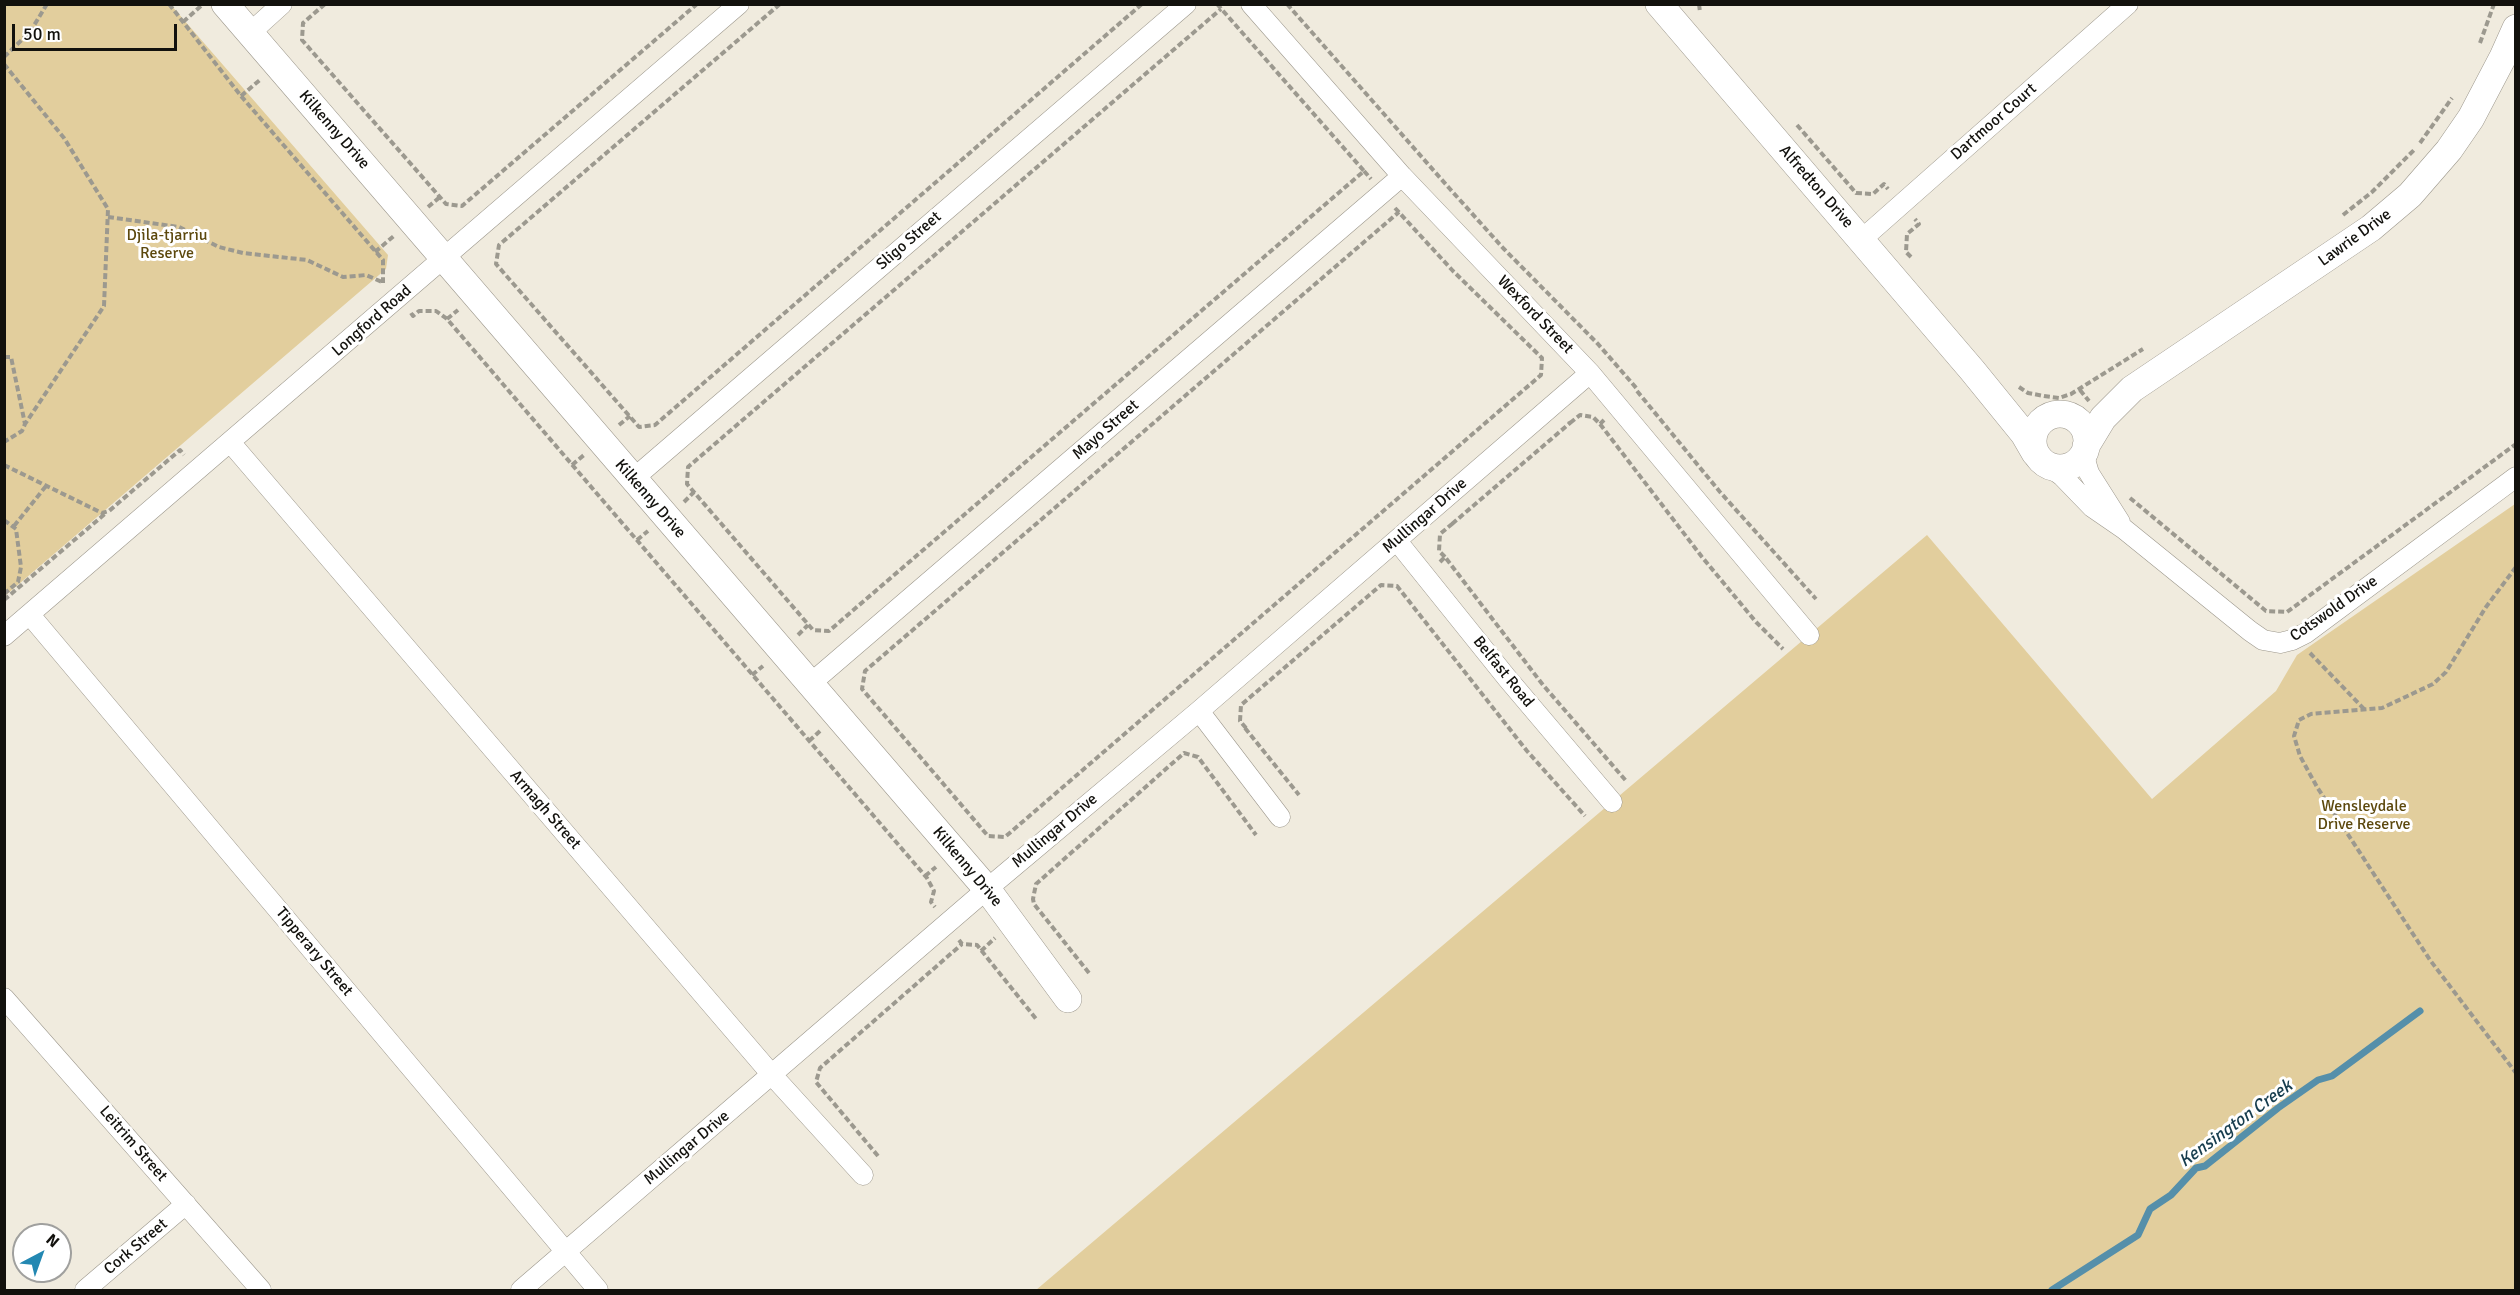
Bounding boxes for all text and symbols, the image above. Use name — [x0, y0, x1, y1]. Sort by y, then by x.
scale bar — [15, 12, 180, 50]
text: 50 m — [23, 23, 61, 45]
street label: Dartmoor Court — [1947, 80, 2041, 164]
street label: Kilkenny Drive — [295, 87, 373, 173]
street label: Alfredton Drive — [1775, 142, 1857, 232]
street label: Lawrie Drive — [2315, 205, 2395, 271]
street label: Sligo Street — [873, 208, 945, 274]
park label: Djila-tjarriu Reserve — [126, 226, 208, 264]
street label: Wexford Street — [1493, 272, 1577, 358]
street label: Longford Road — [328, 281, 416, 361]
street label: Mayo Street — [1069, 396, 1143, 464]
street label: Kilkenny Drive — [611, 456, 689, 542]
street label: Mullingar Drive — [1379, 474, 1471, 558]
street label: Cotswold Drive — [2287, 572, 2381, 646]
street label: Belfast Road — [1468, 632, 1538, 712]
street label: Armagh Street — [505, 766, 585, 854]
street label: Mullingar Drive — [1008, 790, 1102, 872]
park label: Wensleydale Drive Reserve — [2317, 797, 2411, 835]
street label: Kilkenny Drive — [928, 823, 1006, 911]
street label: Tipperary Street — [271, 904, 357, 1000]
water label: Kensington Creek — [2175, 1076, 2297, 1172]
street label: Leitrim Street — [95, 1102, 171, 1186]
street label: Mullingar Drive — [640, 1107, 734, 1189]
street label: Cork Street — [100, 1215, 172, 1279]
north arrow — [12, 1223, 72, 1283]
text: N — [42, 1230, 63, 1252]

